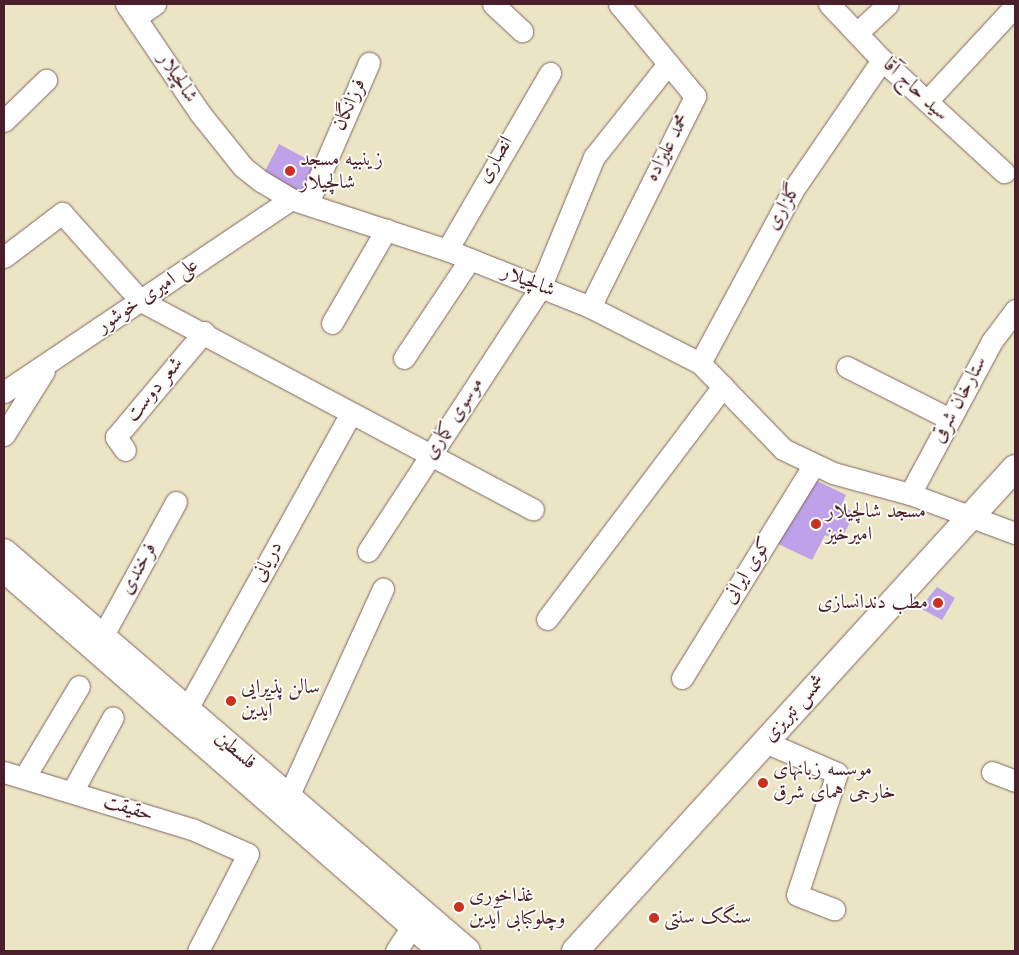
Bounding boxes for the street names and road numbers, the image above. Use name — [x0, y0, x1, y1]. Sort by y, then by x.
street label: شالچیلار — [152, 48, 202, 108]
street label: سید حاج آقا — [877, 53, 953, 127]
street label: فرزانگان — [328, 75, 372, 135]
street label: محمد علیزاده — [641, 110, 695, 186]
street label: انصاری — [473, 132, 519, 188]
street label: گلزاری — [761, 179, 807, 235]
street label: علی امیری خوشور — [93, 253, 203, 339]
street label: شالچیلار — [498, 261, 558, 303]
street label: شعر دوست — [121, 353, 189, 427]
street label: ستارخان شرقی — [927, 353, 993, 447]
street label: موسوی کماری — [419, 373, 489, 465]
street label: کوی ایرانی — [718, 533, 778, 609]
street label: دریانی — [247, 538, 289, 586]
street label: فرخندی — [115, 539, 163, 599]
street label: شمس تبریزی — [759, 670, 831, 748]
street label: فلسطین — [209, 726, 261, 776]
street label: حقیقت — [100, 790, 156, 828]

